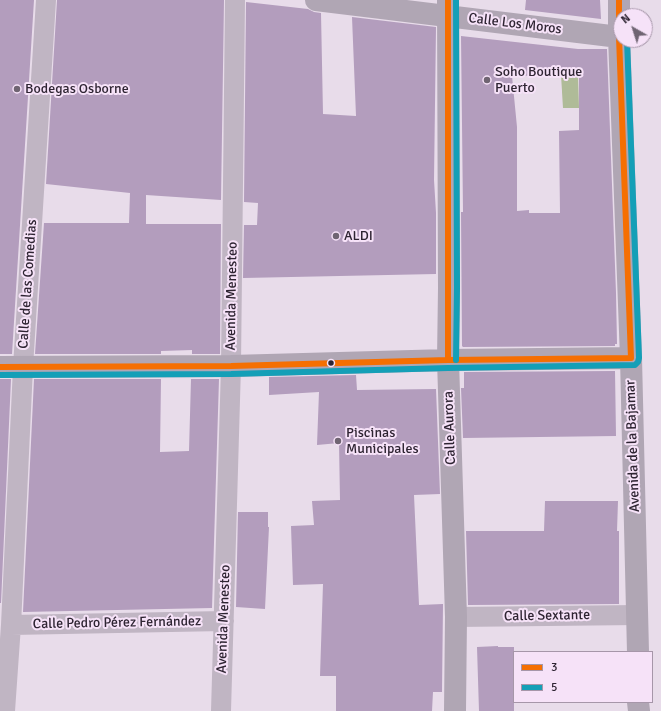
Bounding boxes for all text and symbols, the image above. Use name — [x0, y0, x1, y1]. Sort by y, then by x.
north arrow — [613, 8, 653, 48]
street label: Calle Los Moros — [467, 10, 563, 38]
text: N — [619, 12, 633, 27]
place label: Soho Boutique Puerto — [495, 64, 582, 96]
marker: Soho Boutique Puerto — [482, 75, 492, 85]
place label: Bodegas Osborne — [25, 81, 129, 97]
marker: Bodegas Osborne — [12, 84, 22, 94]
street label: Calle de las Comedias — [15, 219, 41, 349]
place label: ALDI — [344, 228, 373, 244]
marker: ALDI — [331, 231, 341, 241]
street label: Avenida Menesteo — [223, 242, 241, 350]
unlabelled marker — [326, 358, 336, 368]
street label: Avenida de la Bajamar — [622, 380, 644, 512]
street label: Calle Aurora — [440, 391, 460, 465]
place label: Piscinas Municipales — [346, 425, 419, 458]
marker: Piscinas Municipales — [333, 436, 343, 446]
street label: Avenida Menesteo — [214, 564, 234, 674]
street label: Calle Sextante — [504, 607, 590, 625]
street label: Calle Pedro Pérez Fernández — [33, 613, 201, 633]
legend — [513, 651, 653, 703]
text: 3 — [551, 660, 557, 675]
text: 5 — [551, 680, 557, 695]

